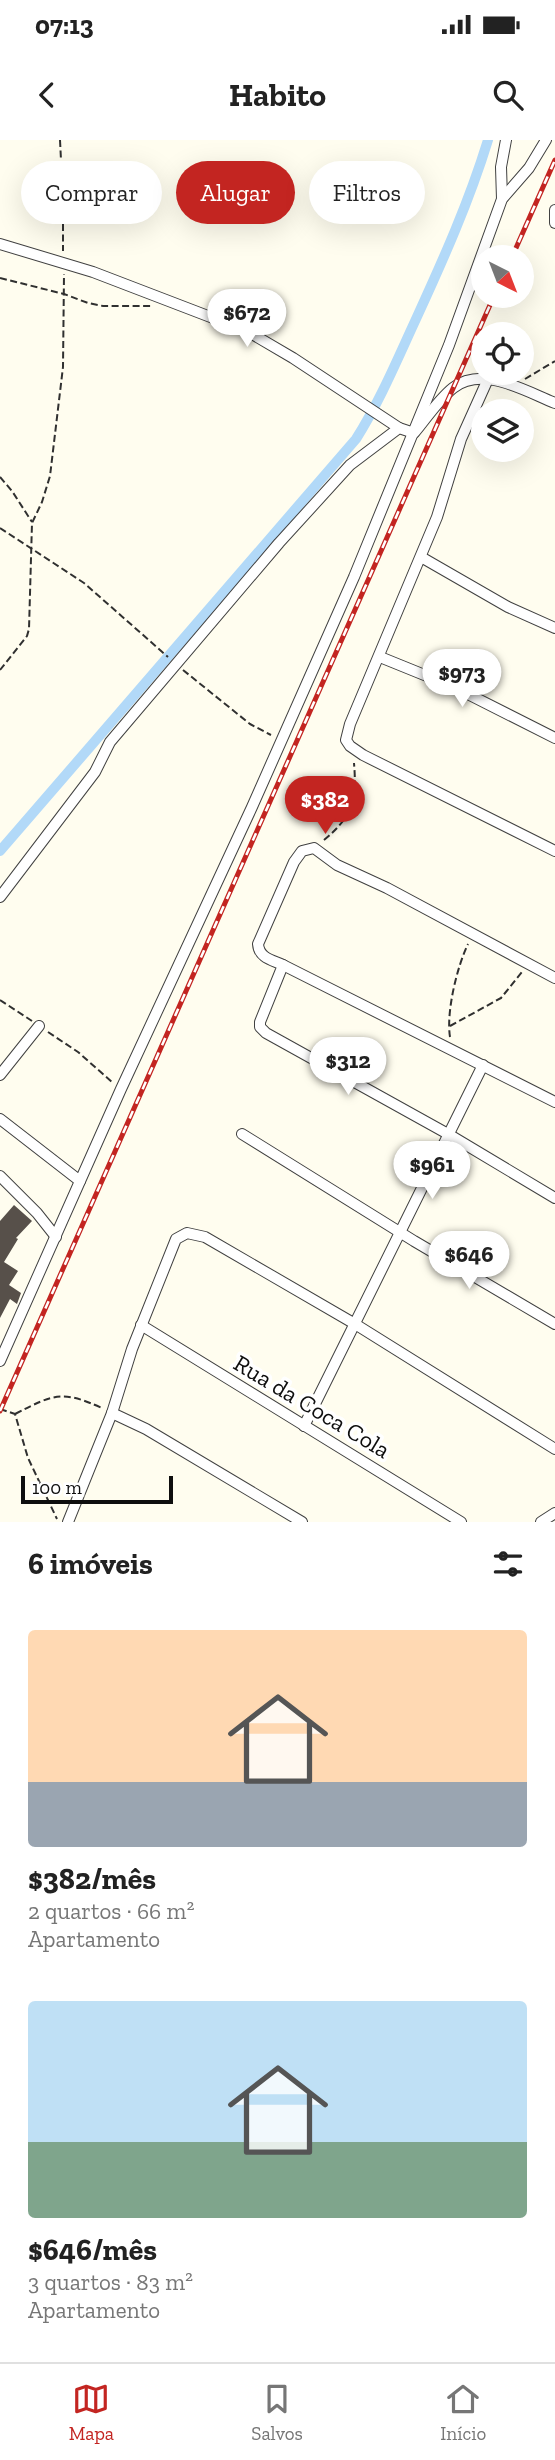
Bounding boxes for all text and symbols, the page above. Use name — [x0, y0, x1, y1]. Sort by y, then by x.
text: 07:13 — [35, 9, 94, 41]
icon: back — [28, 76, 66, 114]
text: Habito — [229, 76, 326, 114]
icon: search — [489, 76, 527, 114]
chip: Comprar — [21, 161, 162, 224]
chip: Alugar — [176, 161, 295, 224]
chip: Filtros — [309, 161, 425, 224]
north arrow — [471, 245, 534, 308]
map controls — [471, 245, 534, 462]
pin: $672 — [206, 290, 288, 349]
text: $672 — [223, 298, 271, 326]
button: locate — [471, 322, 534, 385]
button: layers — [471, 399, 534, 462]
pin: $973 — [421, 650, 503, 709]
text: $973 — [438, 658, 486, 686]
pin: $382 — [284, 776, 366, 836]
text: $382 — [301, 785, 349, 813]
pin: $312 — [307, 1038, 389, 1097]
text: $312 — [325, 1046, 371, 1074]
pin: $961 — [391, 1142, 473, 1201]
text: $961 — [409, 1150, 455, 1178]
pin: $646 — [428, 1232, 510, 1291]
text: $646 — [444, 1240, 494, 1268]
street label: Rua da Coca Cola — [229, 1348, 396, 1464]
scale bar — [21, 1473, 173, 1505]
text: 100 m — [32, 1476, 82, 1499]
icon: filters — [489, 1545, 527, 1583]
text: 6 imóveis — [28, 1546, 153, 1582]
icon: home — [215, 1676, 341, 1802]
text: $382/mês — [28, 1861, 156, 1897]
text: 2 quartos · 66 m² — [28, 1897, 194, 1925]
text: Apartamento — [28, 1925, 160, 1953]
icon: home — [215, 2047, 341, 2173]
text: $646/mês — [28, 2232, 157, 2268]
text: 3 quartos · 83 m² — [28, 2268, 193, 2296]
text: Apartamento — [28, 2296, 160, 2324]
tab: Mapa — [69, 2380, 114, 2445]
tab: Salvos — [251, 2380, 303, 2445]
tab: Início — [440, 2380, 486, 2445]

